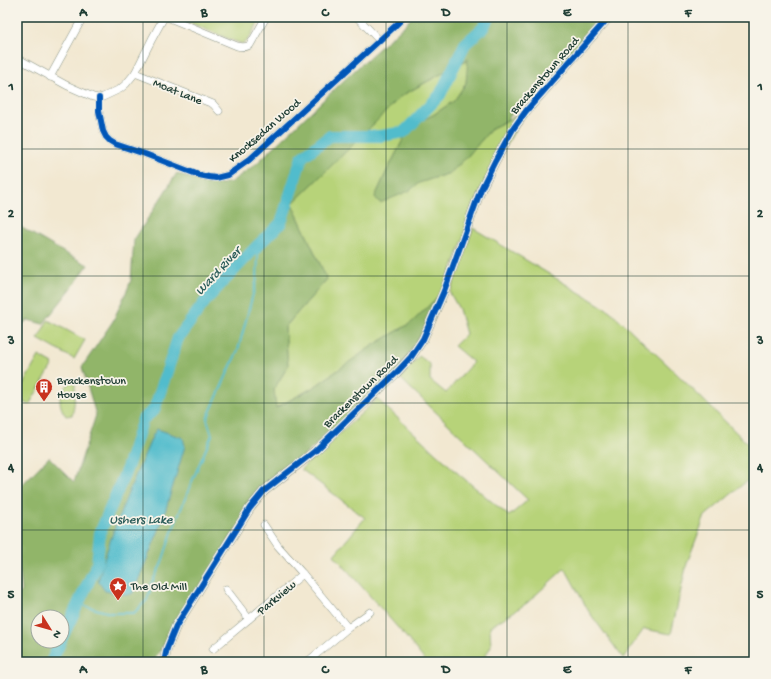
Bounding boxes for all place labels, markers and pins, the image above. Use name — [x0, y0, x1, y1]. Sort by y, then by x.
place label: Brackenstown House — [56, 375, 126, 403]
building icon: Brackenstown House — [34, 377, 54, 402]
place icon: The Old Mill — [108, 576, 128, 601]
place label: The Old Mill — [130, 581, 187, 595]

